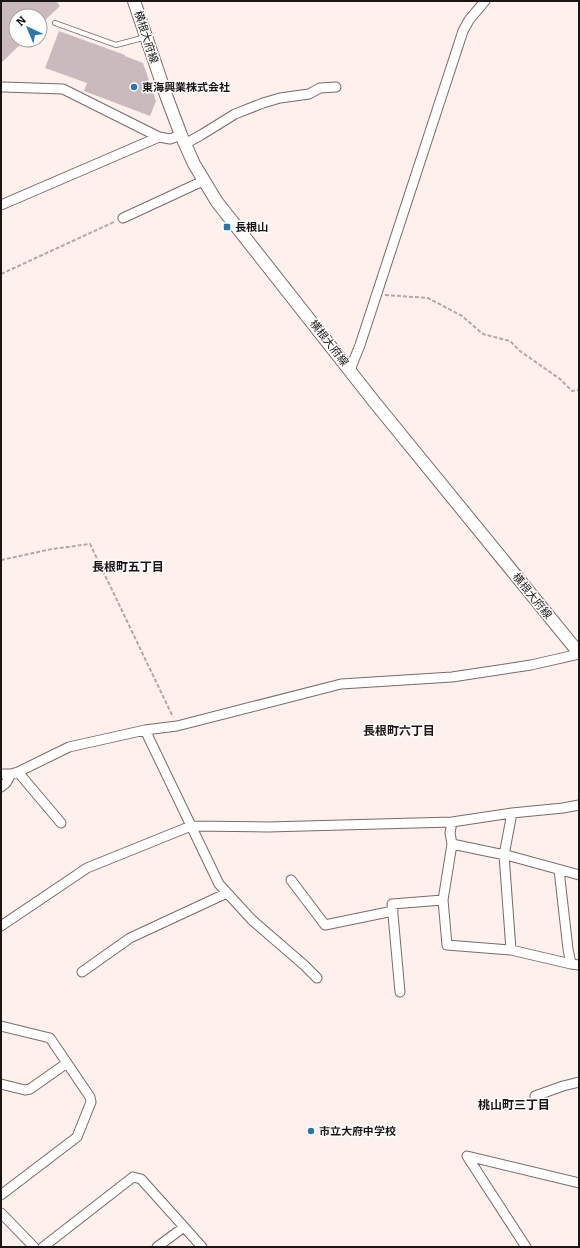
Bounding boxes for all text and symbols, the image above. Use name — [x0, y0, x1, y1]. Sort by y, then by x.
north arrow — [8, 8, 48, 48]
street label: 横根大府線 — [131, 9, 161, 65]
text: N — [14, 13, 29, 29]
place label: 東海興業株式会社 — [142, 81, 230, 94]
marker: 東海興業株式会社 — [129, 82, 139, 92]
place label: 長根山 — [235, 221, 268, 234]
marker: 長根山 — [222, 222, 232, 232]
street label: 横根大府線 — [307, 317, 351, 369]
district label: 長根町五丁目 — [92, 560, 164, 574]
street label: 横根大府線 — [510, 571, 554, 621]
district label: 長根町六丁目 — [363, 724, 435, 738]
district label: 桃山町三丁目 — [478, 1098, 550, 1112]
place label: 市立大府中学校 — [319, 1125, 396, 1138]
marker: 市立大府中学校 — [306, 1126, 316, 1136]

